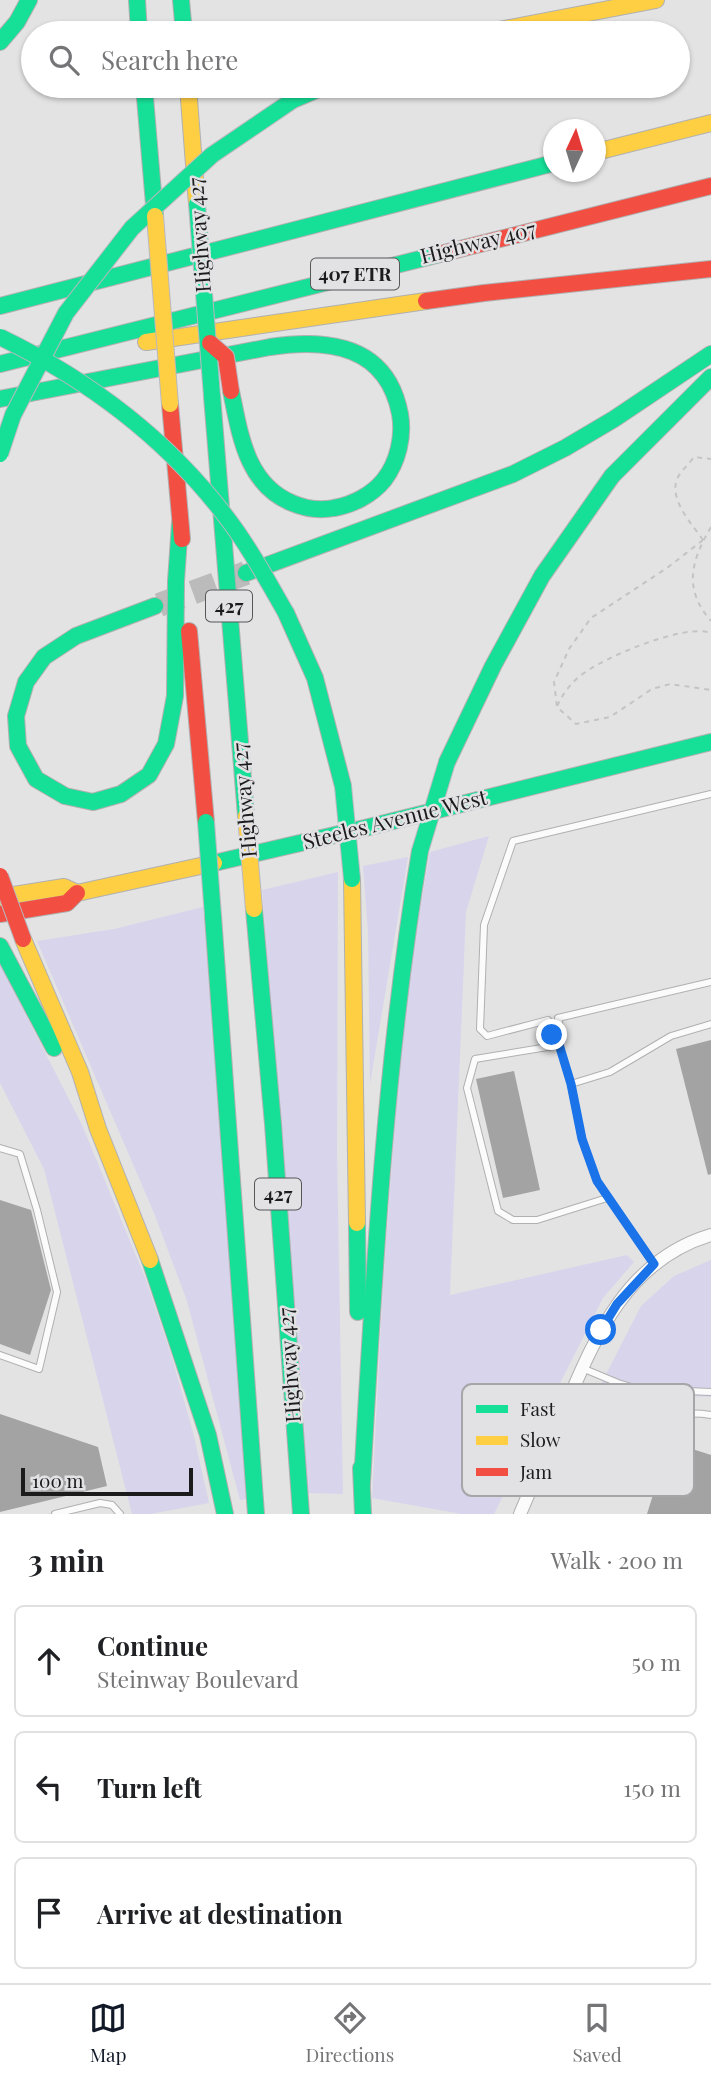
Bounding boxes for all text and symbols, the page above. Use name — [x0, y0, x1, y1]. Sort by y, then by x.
search box — [21, 21, 690, 98]
icon: search — [45, 41, 83, 79]
text: Search here — [101, 42, 238, 77]
north arrow — [543, 119, 606, 182]
street label: Highway 427 — [180, 176, 216, 294]
street label: Highway 407 — [417, 213, 539, 269]
road number: 407 ETR — [311, 258, 399, 290]
road number: 427 — [206, 590, 252, 622]
street label: Highway 427 — [224, 741, 262, 859]
street label: Steeles Avenue West — [299, 781, 490, 855]
route end — [536, 1019, 567, 1050]
road number: 427 — [255, 1178, 301, 1210]
street label: Highway 427 — [270, 1306, 306, 1424]
route start — [585, 1314, 616, 1345]
legend — [462, 1384, 694, 1496]
text: Fast — [520, 1395, 556, 1421]
text: Slow — [520, 1426, 561, 1452]
text: Jam — [519, 1458, 552, 1484]
scale bar — [21, 1465, 192, 1497]
text: 100 m — [32, 1467, 83, 1493]
text: 3 min — [28, 1540, 104, 1580]
text: Walk · 200 m — [551, 1544, 683, 1575]
text: Continue — [97, 1628, 208, 1663]
icon: ahead — [30, 1642, 68, 1680]
text: 50 m — [632, 1646, 681, 1677]
text: Steinway Boulevard — [97, 1663, 299, 1694]
icon: left — [30, 1768, 68, 1806]
text: Turn left — [97, 1770, 202, 1805]
text: 150 m — [623, 1772, 681, 1803]
icon: arrive — [30, 1894, 68, 1932]
text: Arrive at destination — [97, 1896, 343, 1931]
tab: Map — [89, 1999, 127, 2067]
tab: Directions — [305, 1999, 394, 2067]
tab: Saved — [572, 1999, 622, 2067]

